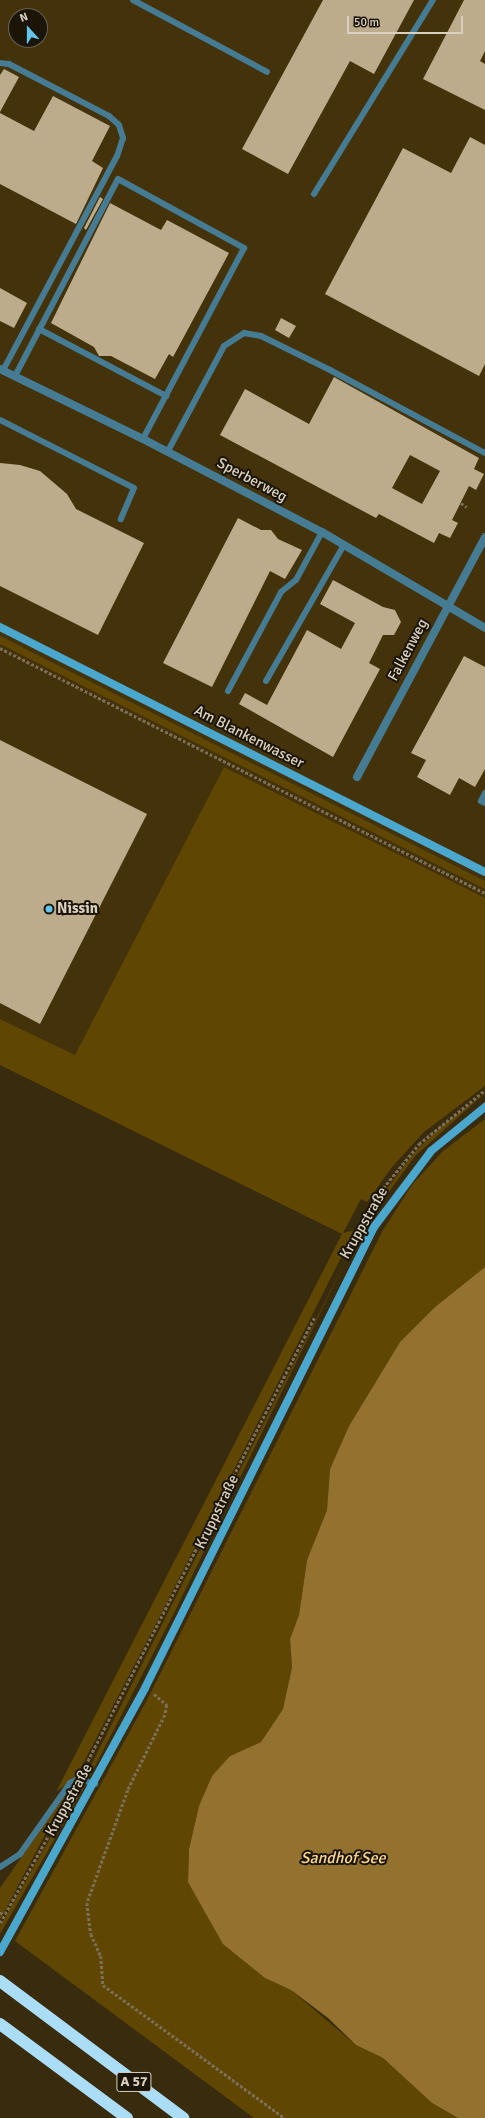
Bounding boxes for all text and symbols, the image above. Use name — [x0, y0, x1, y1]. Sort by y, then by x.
north arrow — [8, 8, 48, 48]
scale bar — [349, 8, 465, 34]
text: N — [18, 10, 30, 25]
text: 50 m — [354, 15, 379, 30]
street label: Sperberweg — [214, 454, 290, 506]
street label: Falkenweg — [384, 616, 432, 684]
street label: Am Blankenwasser — [191, 702, 307, 772]
place label: Nissin — [57, 900, 98, 918]
marker: Nissin — [44, 904, 54, 914]
street label: Kruppstraße — [336, 1184, 392, 1262]
street label: Kruppstraße — [191, 1472, 243, 1552]
street label: Kruppstraße — [42, 1761, 96, 1839]
water label: Sandhof See — [301, 1848, 385, 1868]
road number: A 57 — [116, 2070, 152, 2094]

